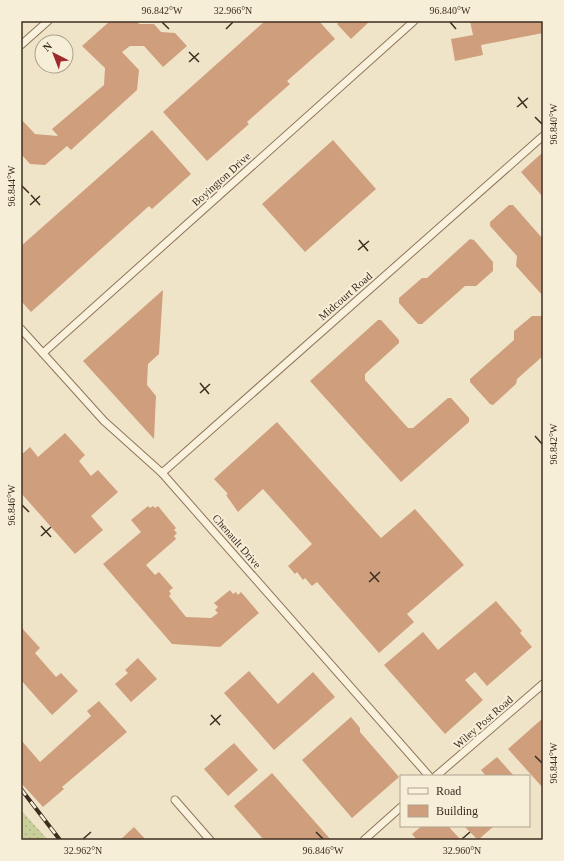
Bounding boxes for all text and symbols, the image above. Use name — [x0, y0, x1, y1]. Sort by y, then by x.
text: 96.842°W — [142, 5, 183, 16]
text: 32.966°N — [214, 5, 252, 16]
text: 96.840°W — [430, 5, 471, 16]
north arrow — [34, 34, 74, 74]
text: N — [40, 39, 54, 54]
text: 96.840°W — [548, 103, 559, 144]
street label: Boyington Drive — [189, 150, 253, 208]
text: 96.844°W — [6, 165, 17, 206]
street label: Midcourt Road — [316, 269, 375, 322]
text: 96.842°W — [548, 423, 559, 464]
text: 96.846°W — [6, 484, 17, 525]
street label: Chenault Drive — [210, 512, 264, 570]
street label: Wiley Post Road — [451, 693, 515, 751]
text: 96.844°W — [548, 742, 559, 783]
legend — [400, 775, 530, 827]
text: Road — [436, 784, 461, 798]
text: Building — [436, 804, 478, 818]
text: 32.962°N — [64, 845, 102, 856]
text: 96.846°W — [303, 845, 344, 856]
text: 32.960°N — [443, 845, 481, 856]

